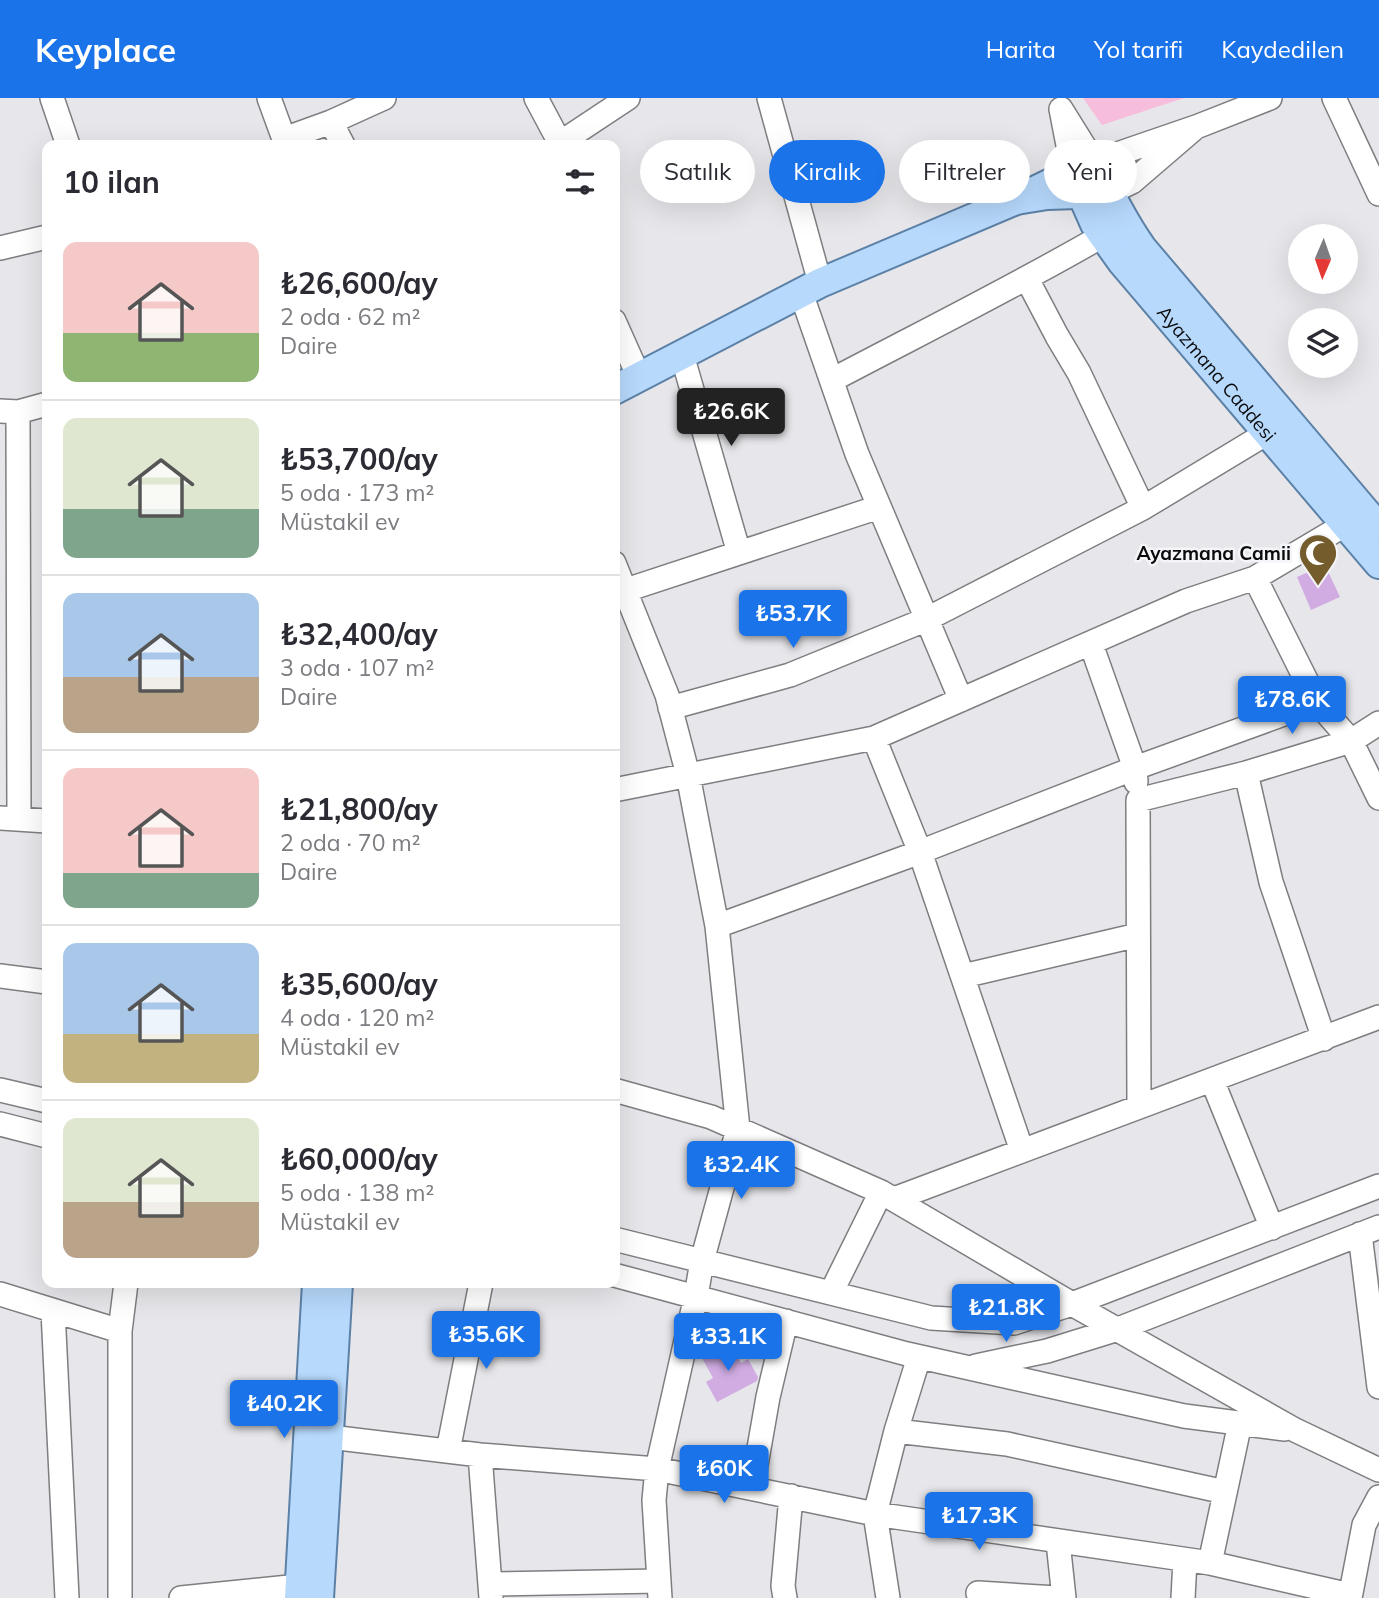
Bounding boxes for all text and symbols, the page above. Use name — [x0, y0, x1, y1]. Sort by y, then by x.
text: Keyplace — [35, 29, 176, 70]
text: Harita — [986, 34, 1056, 64]
text: Yol tarifi — [1094, 34, 1183, 64]
text: Kaydedilen — [1221, 34, 1344, 64]
chip: Satılık — [640, 140, 755, 203]
chip: Kiralık — [769, 140, 885, 203]
chip: Filtreler — [899, 140, 1030, 203]
chip: Yeni — [1044, 140, 1137, 203]
text: 10 ilan — [63, 163, 160, 201]
icon: filters — [561, 163, 599, 201]
north arrow — [1288, 224, 1358, 294]
map controls — [1288, 224, 1358, 378]
text: ₺26,600/ay — [280, 264, 438, 302]
icon: home — [119, 270, 203, 354]
street label: Ayazmana Caddesi — [1152, 300, 1282, 447]
text: 2 oda · 62 m² — [280, 302, 420, 331]
button: layers — [1288, 308, 1358, 378]
text: Daire — [280, 331, 337, 360]
pin: ₺26.6K — [674, 388, 788, 448]
text: ₺26.6K — [693, 396, 769, 425]
text: ₺53,700/ay — [280, 440, 438, 478]
icon: home — [119, 446, 203, 530]
text: 5 oda · 173 m² — [280, 478, 434, 507]
text: Müstakil ev — [280, 507, 400, 536]
mosque icon: Ayazmana Camii — [1297, 532, 1339, 587]
place label: Ayazmana Camii — [1136, 541, 1291, 565]
pin: ₺53.7K — [736, 590, 850, 650]
text: ₺53.7K — [755, 598, 831, 627]
text: ₺32,400/ay — [280, 615, 438, 653]
icon: home — [119, 621, 203, 705]
text: 3 oda · 107 m² — [280, 653, 434, 682]
pin: ₺78.6K — [1235, 676, 1349, 736]
text: Daire — [280, 682, 337, 711]
text: ₺78.6K — [1254, 684, 1330, 713]
text: ₺21,800/ay — [280, 790, 438, 828]
icon: home — [119, 796, 203, 880]
text: 2 oda · 70 m² — [280, 828, 420, 857]
text: Daire — [280, 857, 337, 886]
text: ₺35,600/ay — [280, 965, 438, 1003]
icon: home — [119, 971, 203, 1055]
text: 4 oda · 120 m² — [280, 1003, 434, 1032]
text: Müstakil ev — [280, 1032, 400, 1061]
text: ₺60,000/ay — [280, 1140, 438, 1178]
pin: ₺32.4K — [684, 1142, 798, 1201]
icon: home — [119, 1146, 203, 1230]
text: ₺32.4K — [703, 1149, 779, 1178]
text: 5 oda · 138 m² — [280, 1178, 434, 1207]
text: Müstakil ev — [280, 1207, 400, 1236]
pin: ₺21.8K — [949, 1284, 1063, 1344]
text: ₺21.8K — [968, 1292, 1044, 1321]
pin: ₺35.6K — [429, 1312, 543, 1371]
pin: ₺33.1K — [671, 1314, 785, 1373]
text: ₺35.6K — [448, 1319, 524, 1348]
text: ₺33.1K — [690, 1321, 766, 1350]
pin: ₺40.2K — [227, 1380, 341, 1440]
text: ₺40.2K — [246, 1388, 322, 1417]
pin: ₺60K — [683, 1446, 765, 1505]
text: ₺60K — [696, 1453, 752, 1482]
pin: ₺17.3K — [922, 1492, 1036, 1552]
text: ₺17.3K — [941, 1500, 1017, 1529]

